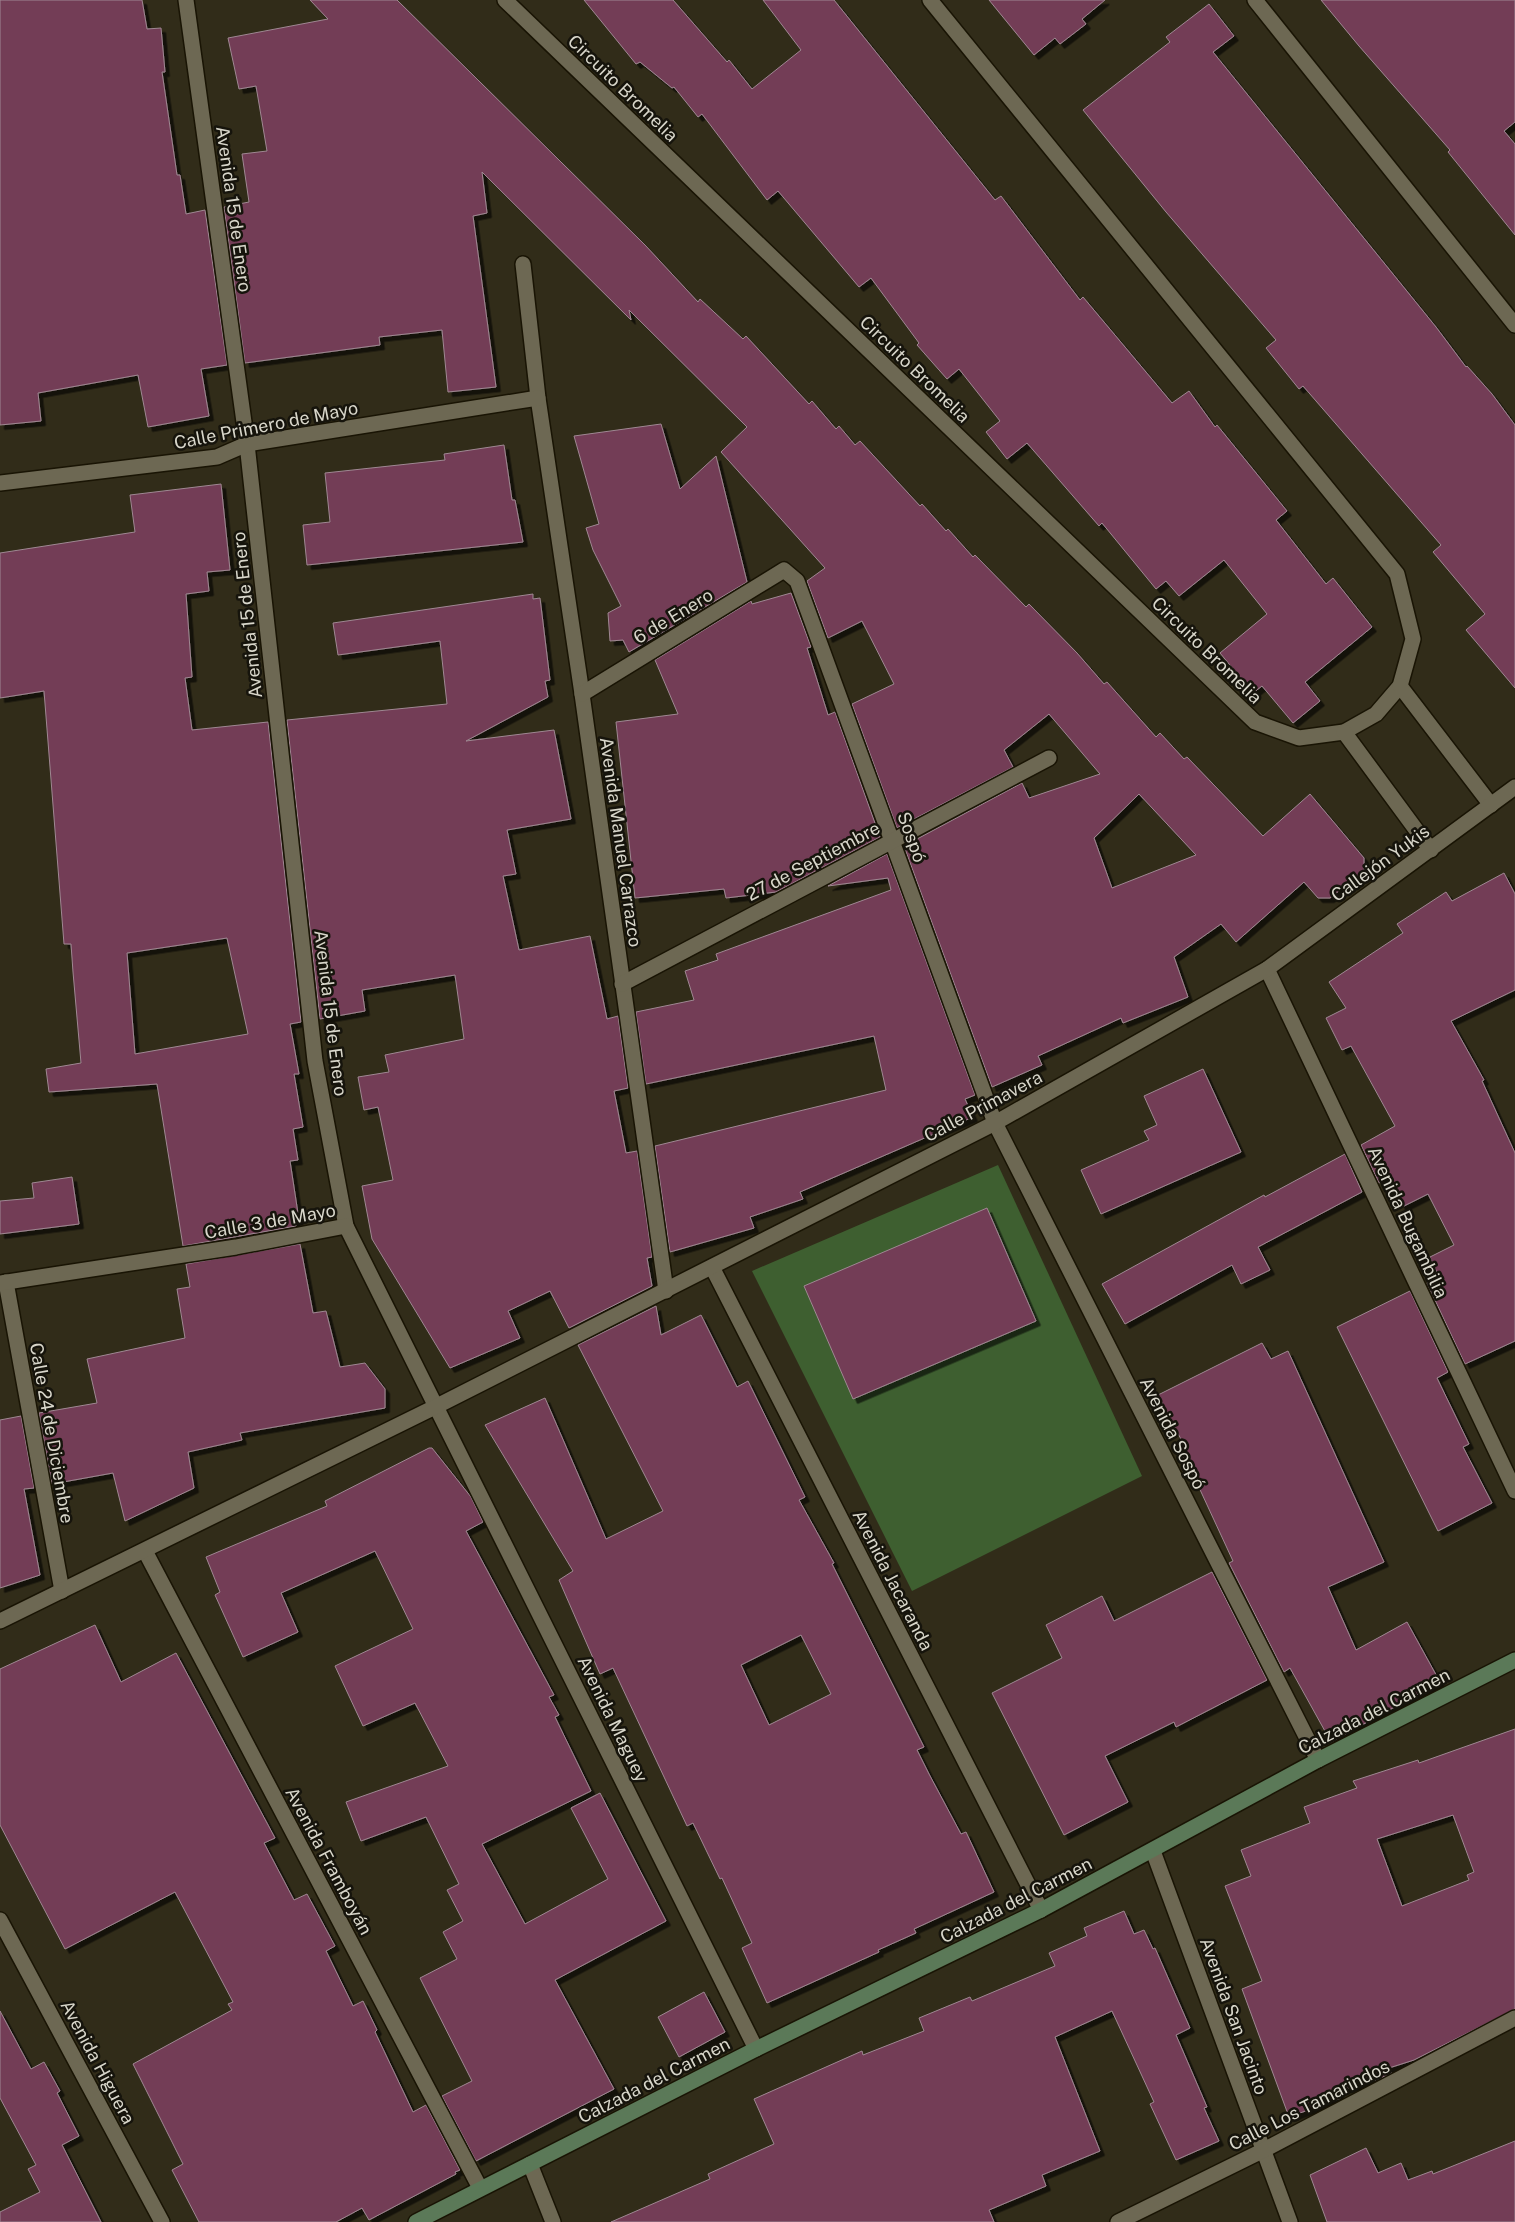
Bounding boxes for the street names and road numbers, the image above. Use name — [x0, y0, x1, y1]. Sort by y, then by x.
street label: Circuito Bromelia — [564, 30, 682, 146]
street label: Avenida 15 de Enero — [212, 125, 256, 293]
street label: Circuito Bromelia — [856, 311, 974, 427]
street label: Calle Primero de Mayo — [172, 397, 360, 453]
street label: Avenida 15 de Enero — [228, 531, 266, 699]
street label: 6 de Enero — [629, 584, 717, 648]
street label: Circuito Bromelia — [1148, 592, 1266, 708]
street label: Avenida Manuel Carrazco — [596, 736, 646, 948]
street label: Sospó — [893, 809, 931, 865]
street label: 27 de Septiembre — [743, 817, 883, 905]
street label: Callejón Yukis — [1327, 820, 1433, 906]
street label: Avenida 15 de Enero — [310, 929, 352, 1097]
street label: Calle Primavera — [920, 1066, 1046, 1146]
street label: Avenida Bugambilia — [1364, 1143, 1452, 1301]
street label: Calle 3 de Mayo — [203, 1199, 337, 1243]
street label: Calle 24 de Diciembre — [26, 1341, 78, 1525]
street label: Avenida Sospó — [1136, 1373, 1210, 1493]
street label: Avenida Jacaranda — [848, 1506, 938, 1654]
street label: Avenida Maguey — [573, 1653, 653, 1786]
street label: Calzada del Carmen — [1295, 1664, 1453, 1758]
street label: Avenida Framboyán — [281, 1784, 377, 1938]
street label: Calzada del Carmen — [937, 1853, 1095, 1947]
street label: Avenida San Jacinto — [1196, 1935, 1272, 2097]
street label: Avenida Higuera — [57, 1997, 139, 2127]
street label: Calzada del Carmen — [575, 2033, 733, 2127]
street label: Calle Los Tamarindos — [1225, 2055, 1393, 2155]

